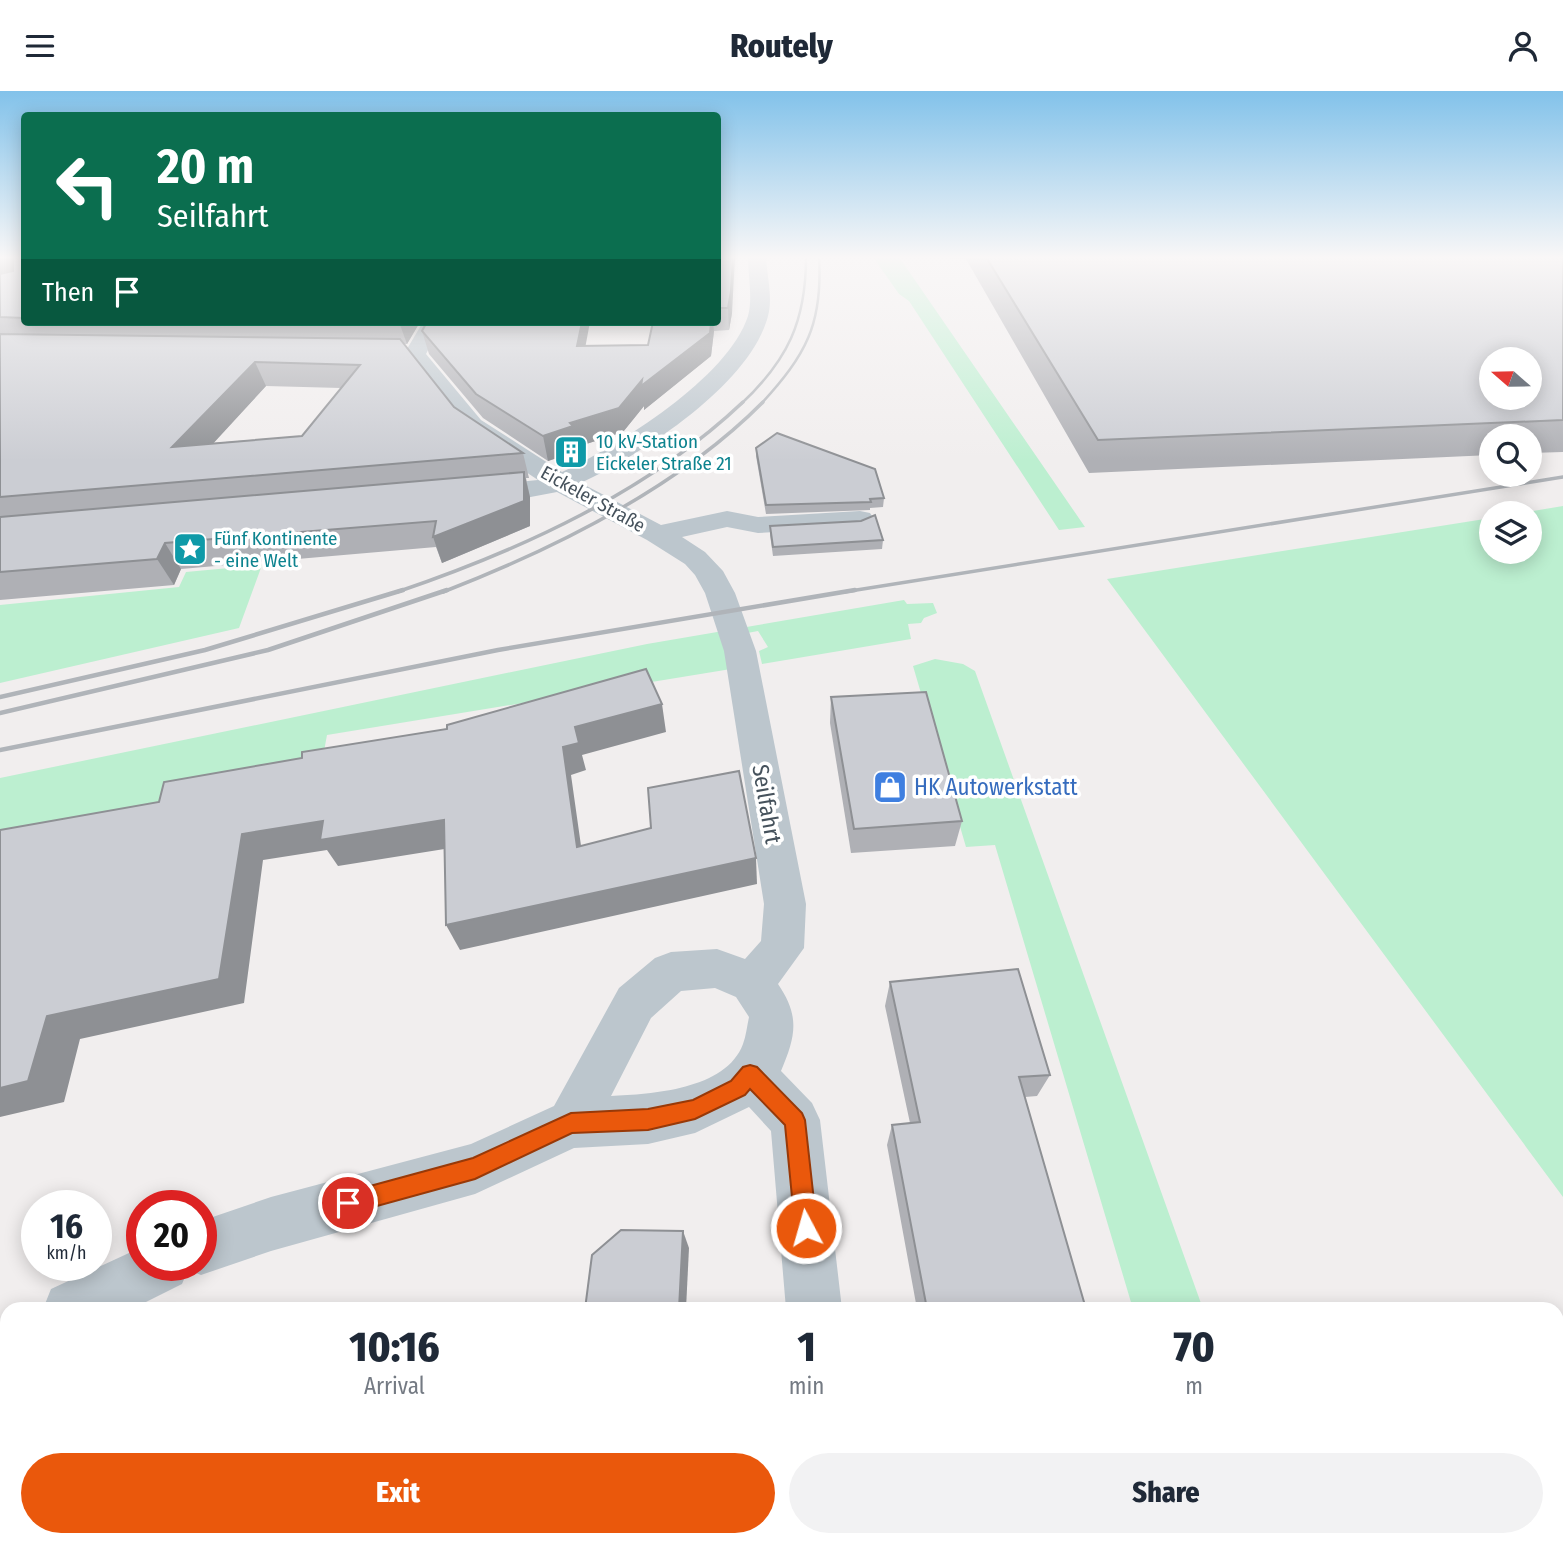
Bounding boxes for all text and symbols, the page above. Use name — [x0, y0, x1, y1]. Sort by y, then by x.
icon: menu — [21, 27, 59, 65]
text: Routely — [730, 27, 833, 65]
icon: person — [1504, 27, 1542, 65]
text: 20 m — [157, 137, 254, 196]
icon: left — [42, 140, 133, 231]
text: Seilfahrt — [157, 197, 269, 235]
icon: arrive — [108, 273, 146, 311]
text: Then — [42, 277, 94, 308]
north arrow — [1479, 347, 1542, 409]
map controls — [1479, 347, 1542, 564]
button: search — [1479, 424, 1542, 487]
place label: 10 kV-Station Eickeler Straße 21 — [596, 430, 732, 475]
building icon: 10 kV-Station Eickeler Straße 21 — [552, 433, 590, 471]
street label: Eickeler Straße — [537, 461, 649, 537]
button: layers — [1479, 501, 1542, 564]
place label: Fünf Kontinente - eine Welt — [214, 527, 337, 572]
place icon: Fünf Kontinente - eine Welt — [171, 530, 209, 568]
street label: Seilfahrt — [746, 762, 788, 846]
shop icon: HK Autowerkstatt — [871, 768, 909, 806]
place label: HK Autowerkstatt — [914, 773, 1078, 801]
pin — [318, 1173, 378, 1233]
icon: arrive — [329, 1184, 367, 1222]
speed limit sign: 20 — [126, 1190, 217, 1281]
position arrow — [769, 1191, 843, 1265]
text: 16 — [50, 1205, 83, 1247]
text: km/h — [46, 1242, 87, 1264]
text: 10:16 — [349, 1322, 440, 1372]
text: 1 — [797, 1322, 816, 1372]
text: 70 — [1174, 1322, 1215, 1372]
text: Arrival — [364, 1372, 425, 1400]
text: min — [789, 1372, 824, 1400]
text: m — [1185, 1372, 1203, 1400]
button: Exit — [21, 1453, 775, 1533]
button: Share — [789, 1453, 1543, 1533]

